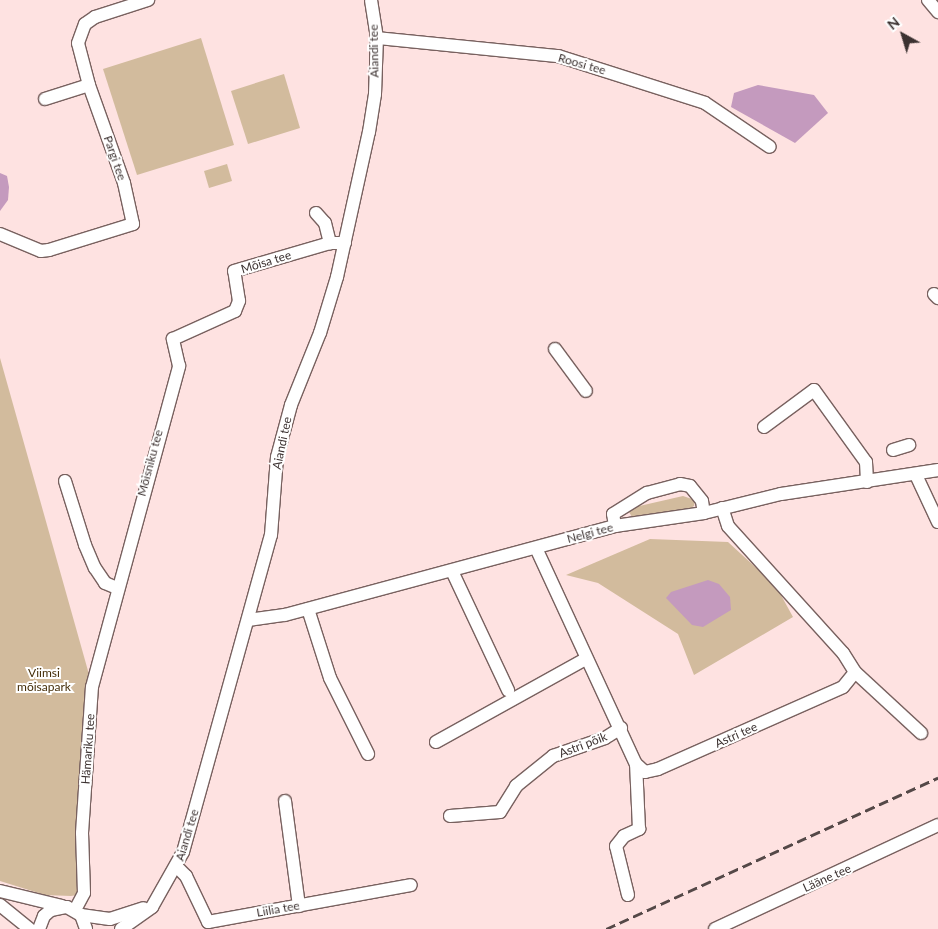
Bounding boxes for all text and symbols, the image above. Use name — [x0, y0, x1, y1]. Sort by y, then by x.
north arrow — [878, 10, 928, 60]
text: N — [884, 13, 903, 33]
street label: Aiandi tee — [366, 24, 382, 78]
street label: Roosi tee — [557, 50, 607, 78]
street label: Pargi tee — [101, 134, 129, 182]
street label: Mõisa tee — [239, 248, 293, 276]
street label: Aiandi tee — [269, 415, 295, 471]
street label: Mõisniku tee — [134, 428, 166, 498]
street label: Nelgi tee — [565, 520, 615, 546]
park label: Viimsi mõisapark — [17, 666, 71, 694]
street label: Hämariku tee — [78, 713, 98, 785]
street label: Astri tee — [713, 719, 759, 751]
street label: Astri põik — [557, 729, 609, 761]
street label: Aiandi tee — [172, 807, 202, 863]
street label: Lääne tee — [801, 861, 853, 895]
street label: Liilia tee — [255, 898, 301, 920]

